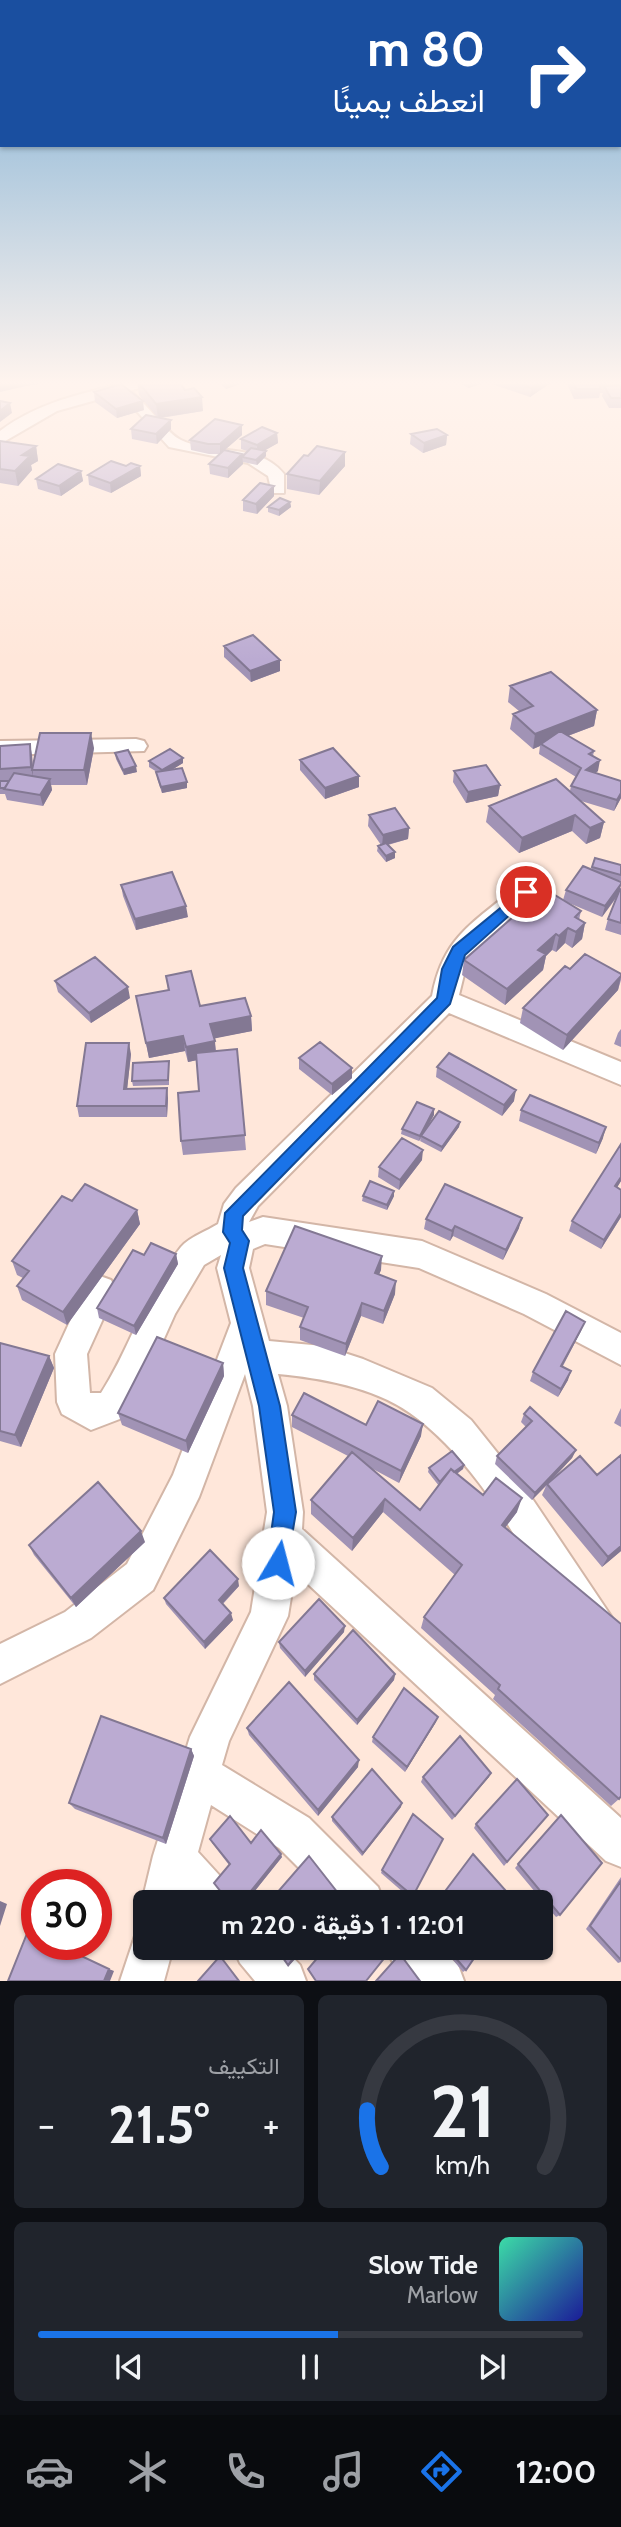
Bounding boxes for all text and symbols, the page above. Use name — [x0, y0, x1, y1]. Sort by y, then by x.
text: 80 m — [367, 19, 485, 78]
icon: right — [509, 28, 600, 119]
text: انعطف يمينًا — [333, 81, 485, 120]
pin — [496, 862, 556, 922]
icon: arrive — [507, 873, 545, 911]
position arrow — [241, 1526, 315, 1600]
speed limit sign: 30 — [21, 1869, 112, 1960]
text: 12:01 · 1 دقيقة · 220 m — [221, 1909, 465, 1941]
text: التكييف — [208, 2052, 280, 2080]
text: 21 — [430, 2068, 495, 2156]
text: 21.5° — [108, 2093, 209, 2156]
text: − — [38, 2101, 55, 2148]
text: + — [263, 2101, 279, 2148]
text: km/h — [435, 2150, 490, 2180]
text: Slow Tide — [368, 2249, 478, 2281]
text: Marlow — [407, 2281, 478, 2309]
icon: previous — [110, 2348, 148, 2386]
icon: pause — [291, 2348, 329, 2386]
icon: next — [473, 2348, 511, 2386]
icon: car — [25, 2447, 74, 2496]
icon: climate — [123, 2447, 172, 2496]
icon: phone — [221, 2447, 270, 2496]
icon: music — [319, 2447, 368, 2496]
icon: directions — [417, 2447, 466, 2496]
text: 12:00 — [515, 2452, 596, 2491]

